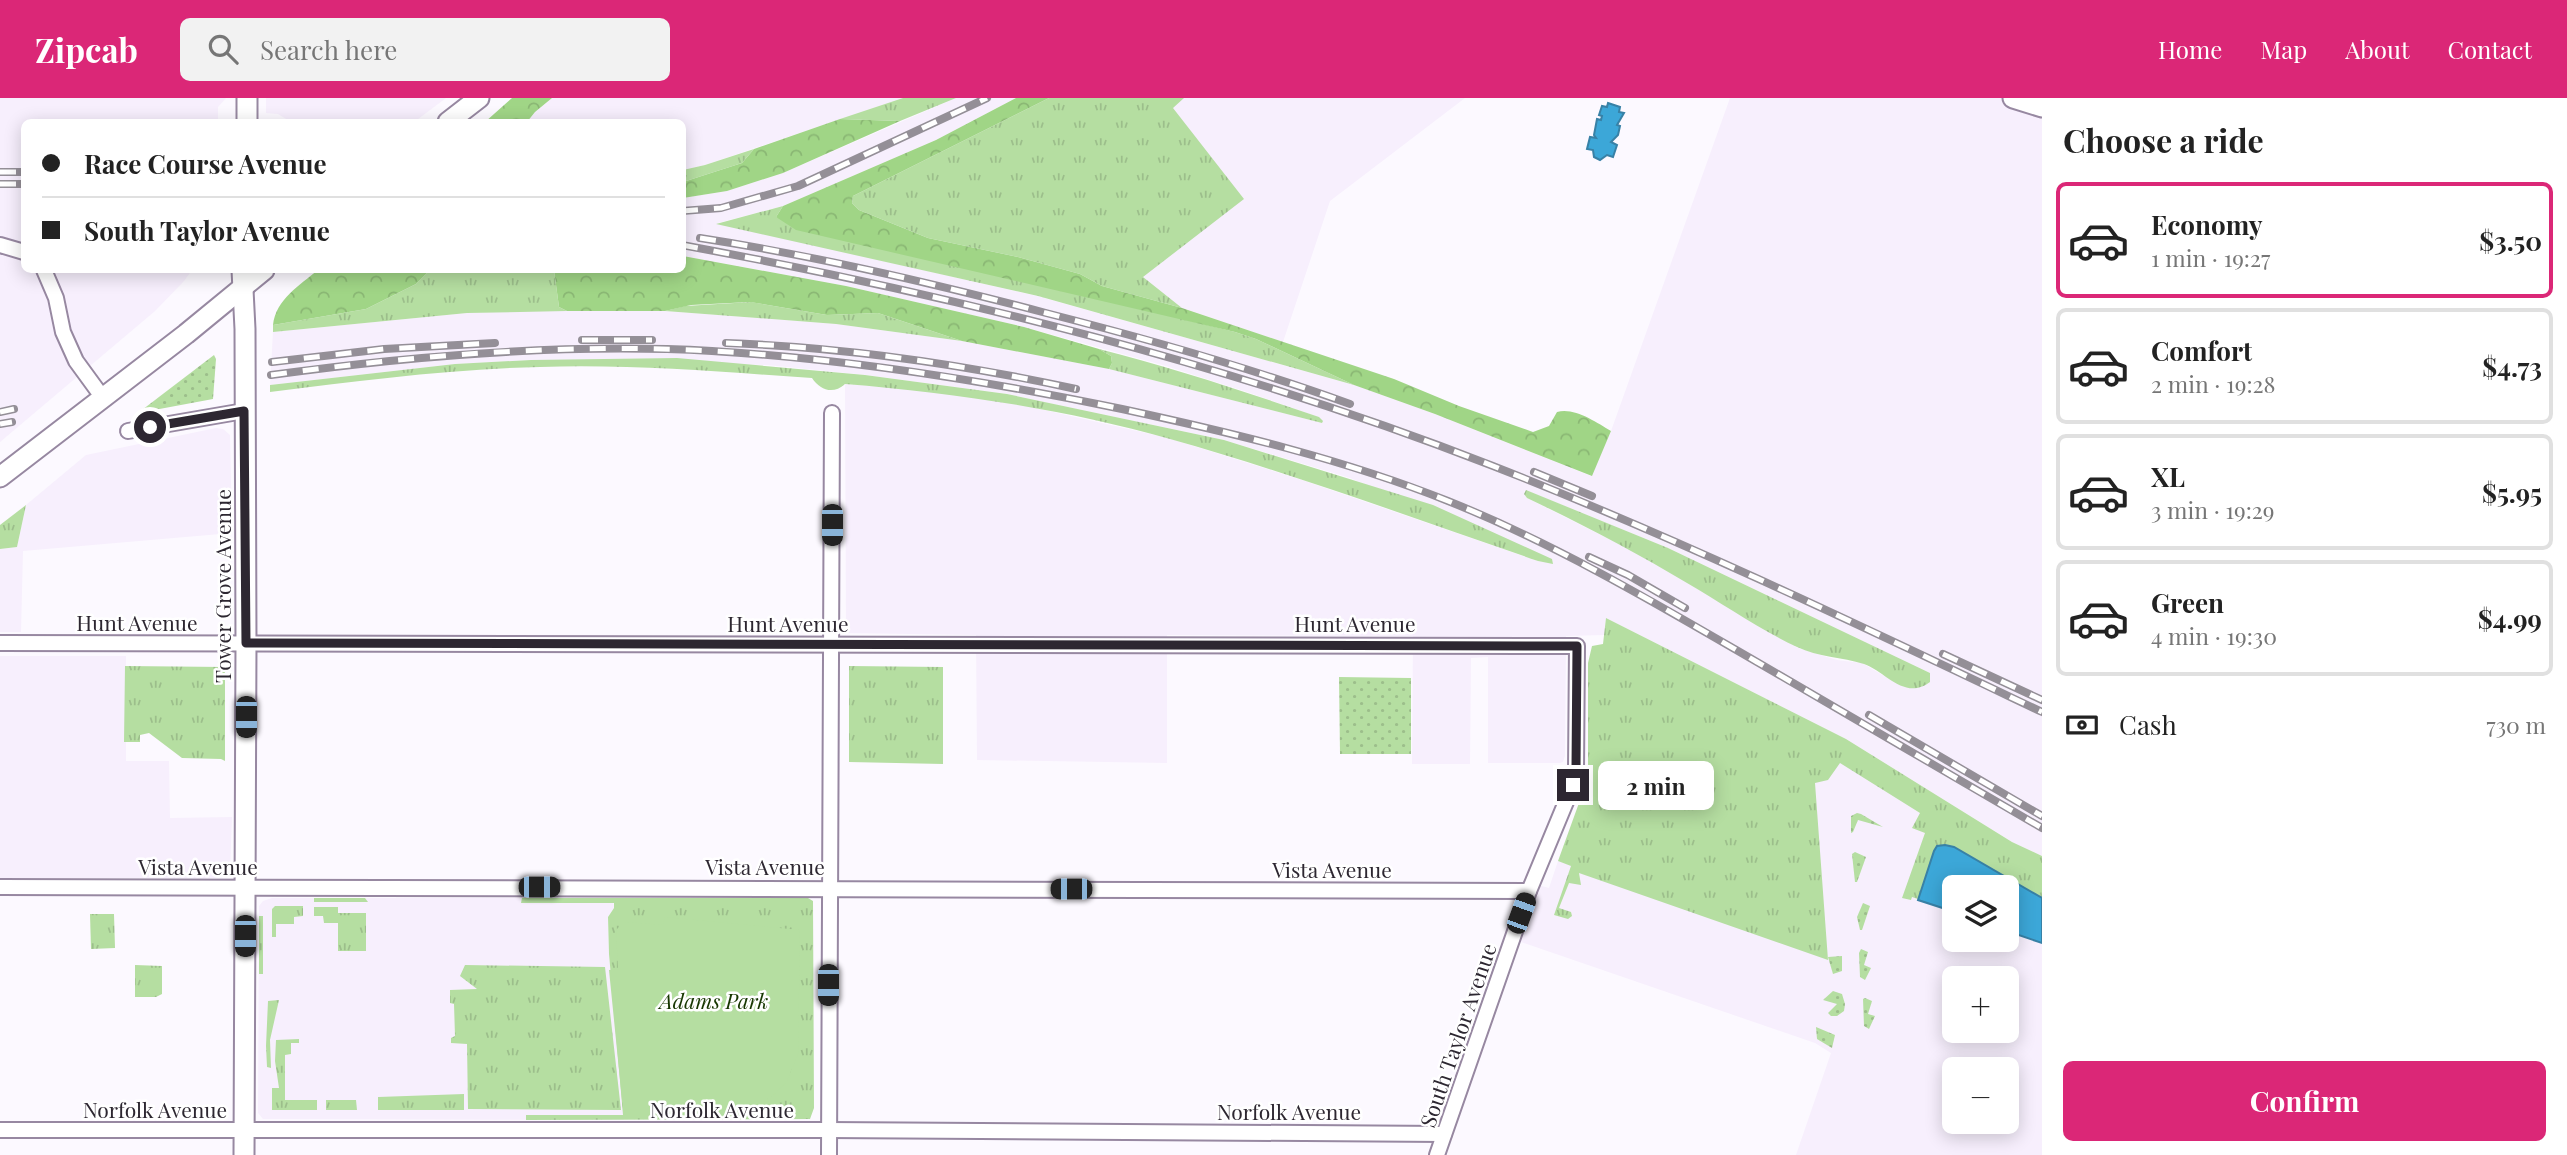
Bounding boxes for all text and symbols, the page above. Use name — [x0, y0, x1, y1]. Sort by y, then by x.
search box — [180, 18, 670, 81]
text: Zipcab — [35, 27, 138, 71]
icon: search — [204, 30, 242, 68]
text: Search here — [260, 32, 397, 67]
text: Home — [2158, 33, 2222, 65]
text: Map — [2260, 33, 2307, 65]
text: About — [2345, 33, 2409, 65]
text: Contact — [2447, 33, 2532, 65]
text: Choose a ride — [2063, 118, 2264, 161]
text: Race Course Avenue — [84, 146, 327, 181]
text: Economy — [2151, 207, 2262, 242]
icon: car — [2067, 209, 2130, 272]
text: South Taylor Avenue — [84, 213, 330, 248]
text: $3.50 — [2479, 223, 2542, 258]
text: 1 min · 19:27 — [2151, 242, 2270, 273]
text: Comfort — [2151, 333, 2252, 368]
icon: car — [2067, 335, 2130, 398]
text: $4.73 — [2482, 349, 2542, 384]
text: 2 min · 19:28 — [2151, 368, 2275, 399]
route start — [134, 411, 166, 443]
text: XL — [2151, 459, 2185, 494]
icon: car — [2067, 461, 2130, 524]
text: $5.95 — [2482, 475, 2542, 510]
street label: Tower Grove Avenue — [208, 489, 236, 683]
text: 3 min · 19:29 — [2151, 494, 2275, 525]
car — [822, 504, 843, 546]
text: Green — [2151, 585, 2224, 620]
icon: car — [2067, 587, 2130, 650]
text: $4.99 — [2478, 601, 2542, 636]
street label: Hunt Avenue — [76, 608, 198, 636]
street label: Hunt Avenue — [727, 609, 849, 637]
street label: Hunt Avenue — [1294, 609, 1416, 637]
text: 4 min · 19:30 — [2151, 620, 2277, 651]
car — [236, 696, 257, 738]
icon: cash — [2063, 706, 2101, 744]
text: Cash — [2119, 707, 2177, 742]
text: 730 m — [2486, 709, 2546, 740]
callout: 2 min — [1598, 760, 1713, 810]
route end — [1557, 769, 1589, 801]
text: 2 min — [1626, 770, 1686, 801]
street label: Vista Avenue — [137, 852, 258, 880]
street label: Vista Avenue — [704, 852, 825, 880]
street label: Vista Avenue — [1271, 855, 1392, 883]
map controls — [1942, 875, 2019, 1134]
button: layers — [1942, 875, 2019, 952]
car — [519, 877, 561, 898]
car — [1051, 879, 1093, 900]
car — [1504, 890, 1539, 936]
car — [235, 915, 256, 957]
street label: South Taylor Avenue — [1412, 939, 1502, 1131]
car — [818, 964, 839, 1006]
button: + — [1942, 966, 2019, 1043]
park label: Adams Park — [658, 986, 769, 1014]
button: − — [1942, 1057, 2019, 1134]
button: Confirm — [2063, 1061, 2546, 1141]
street label: Norfolk Avenue — [83, 1095, 227, 1123]
street label: Norfolk Avenue — [650, 1095, 794, 1123]
street label: Norfolk Avenue — [1217, 1097, 1361, 1125]

